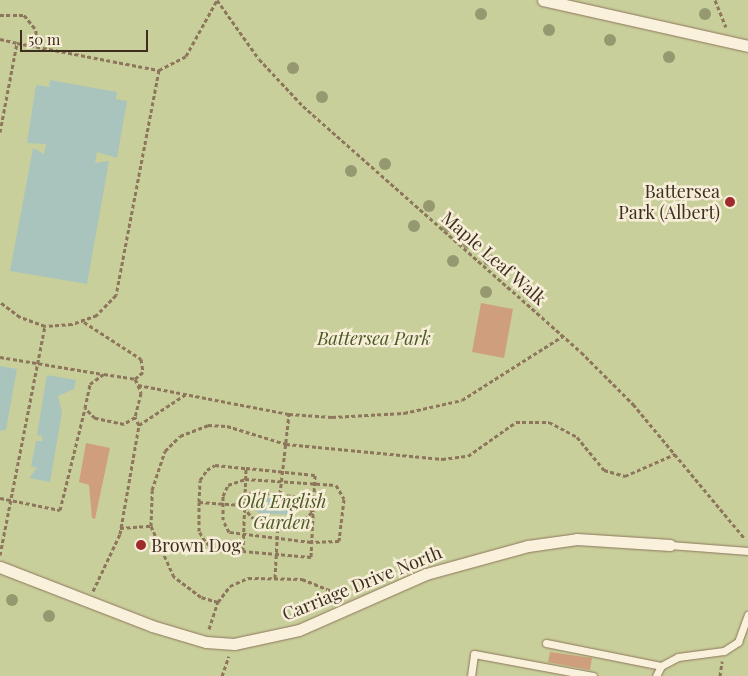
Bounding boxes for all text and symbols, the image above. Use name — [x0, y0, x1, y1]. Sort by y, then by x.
scale bar — [22, 20, 150, 52]
text: 50 m — [28, 29, 60, 49]
place label: Battersea Park (Albert) — [618, 181, 720, 223]
marker: Battersea Park (Albert) — [724, 196, 736, 208]
street label: Maple Leaf Walk — [437, 207, 551, 309]
park label: Battersea Park — [317, 327, 431, 349]
park label: Old English Garden — [238, 491, 326, 534]
place label: Brown Dog — [151, 534, 241, 556]
marker: Brown Dog — [135, 539, 147, 551]
street label: Carriage Drive North — [279, 541, 445, 625]

